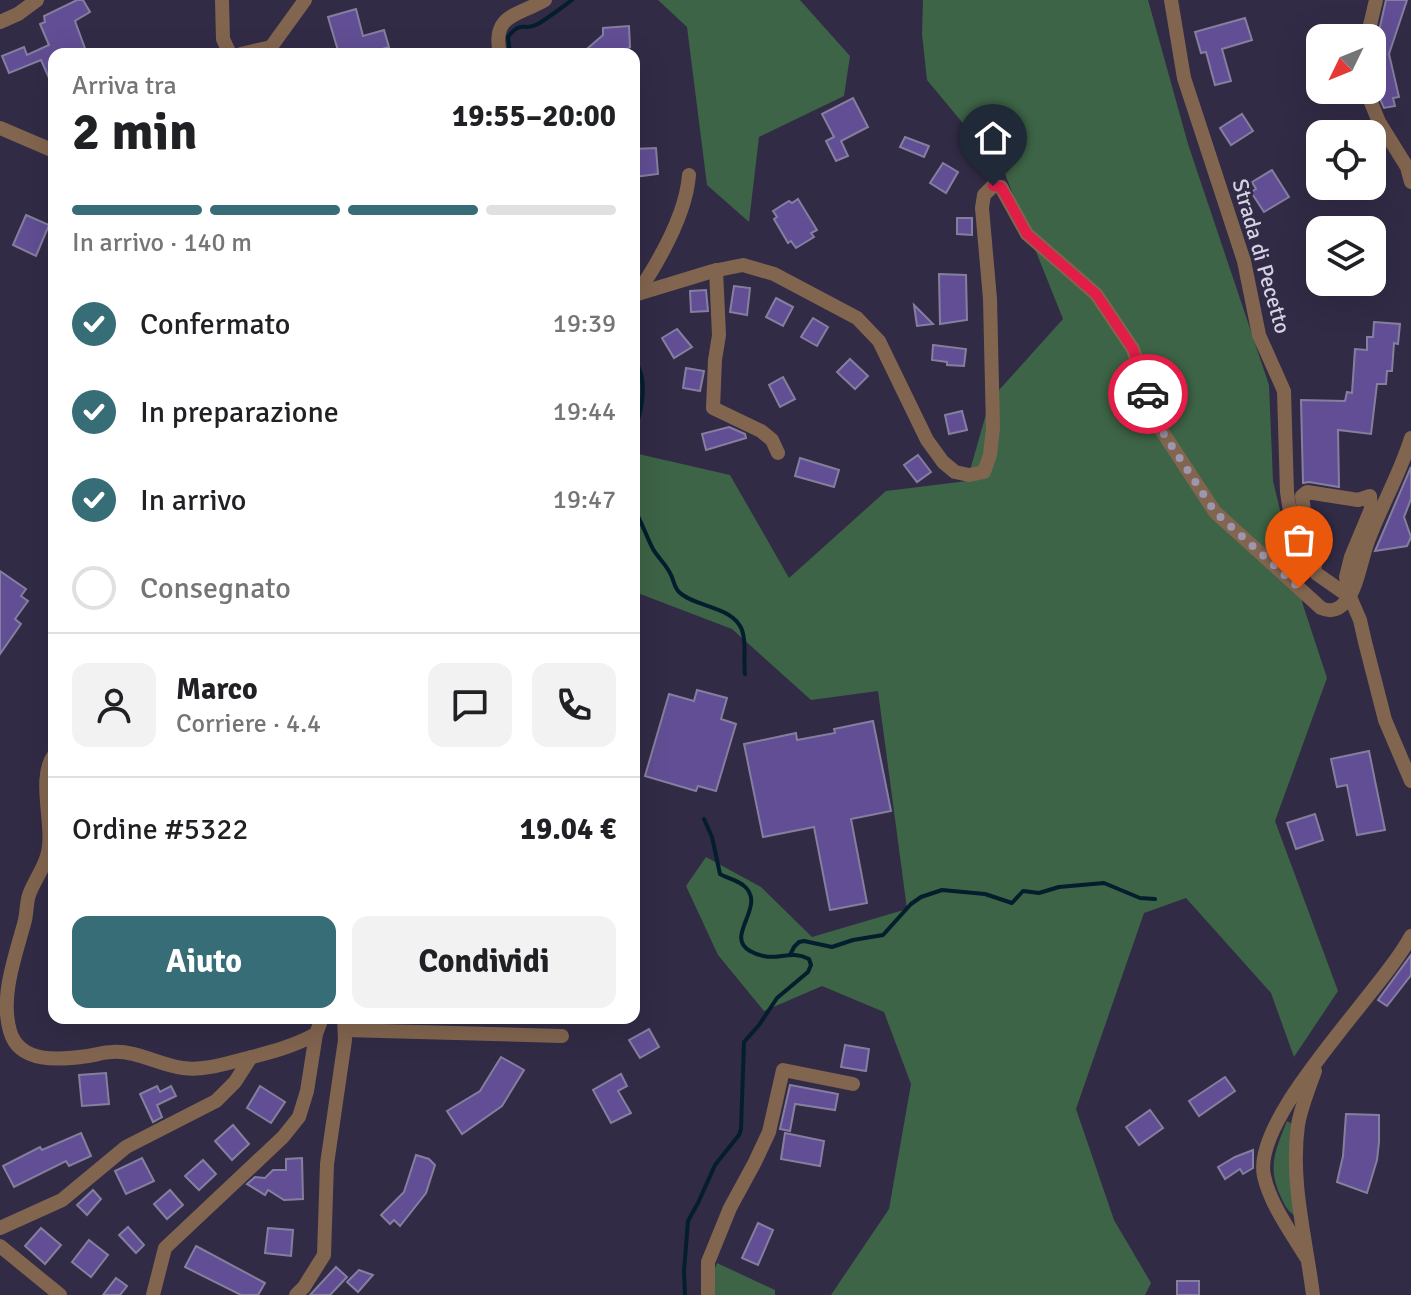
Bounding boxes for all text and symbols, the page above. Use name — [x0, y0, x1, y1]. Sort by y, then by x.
north arrow — [1306, 24, 1386, 104]
map controls — [1306, 24, 1386, 296]
text: Arriva tra — [72, 70, 177, 102]
text: 19:55–20:00 — [452, 98, 616, 135]
text: 2 min — [72, 100, 198, 164]
pin — [959, 104, 1027, 186]
icon: home — [971, 116, 1015, 160]
button: locate — [1306, 120, 1386, 200]
street label: Strada di Pecetto — [1227, 176, 1297, 337]
button: layers — [1306, 216, 1386, 296]
text: In arrivo · 140 m — [72, 227, 252, 259]
icon: check — [72, 302, 116, 346]
text: Confermato — [140, 306, 290, 343]
text: 19:39 — [553, 308, 616, 340]
courier — [1108, 354, 1188, 434]
icon: car — [1126, 372, 1170, 416]
icon: check — [72, 390, 116, 434]
text: In preparazione — [140, 394, 339, 431]
text: 19:44 — [553, 396, 616, 428]
icon: check — [72, 478, 116, 522]
text: In arrivo — [140, 482, 246, 519]
text: 19:47 — [553, 484, 616, 516]
pin — [1265, 506, 1333, 588]
icon: bag — [1277, 518, 1321, 562]
text: Consegnato — [140, 570, 291, 607]
button: person — [72, 663, 156, 747]
button: chat — [428, 663, 512, 747]
button: phone — [532, 663, 616, 747]
text: Marco — [176, 671, 258, 708]
text: Corriere · 4.4 — [176, 708, 321, 740]
text: Ordine #5322 — [72, 811, 249, 848]
text: 19.04 € — [520, 811, 616, 848]
button: Aiuto — [72, 916, 336, 1008]
button: Condividi — [352, 916, 616, 1008]

